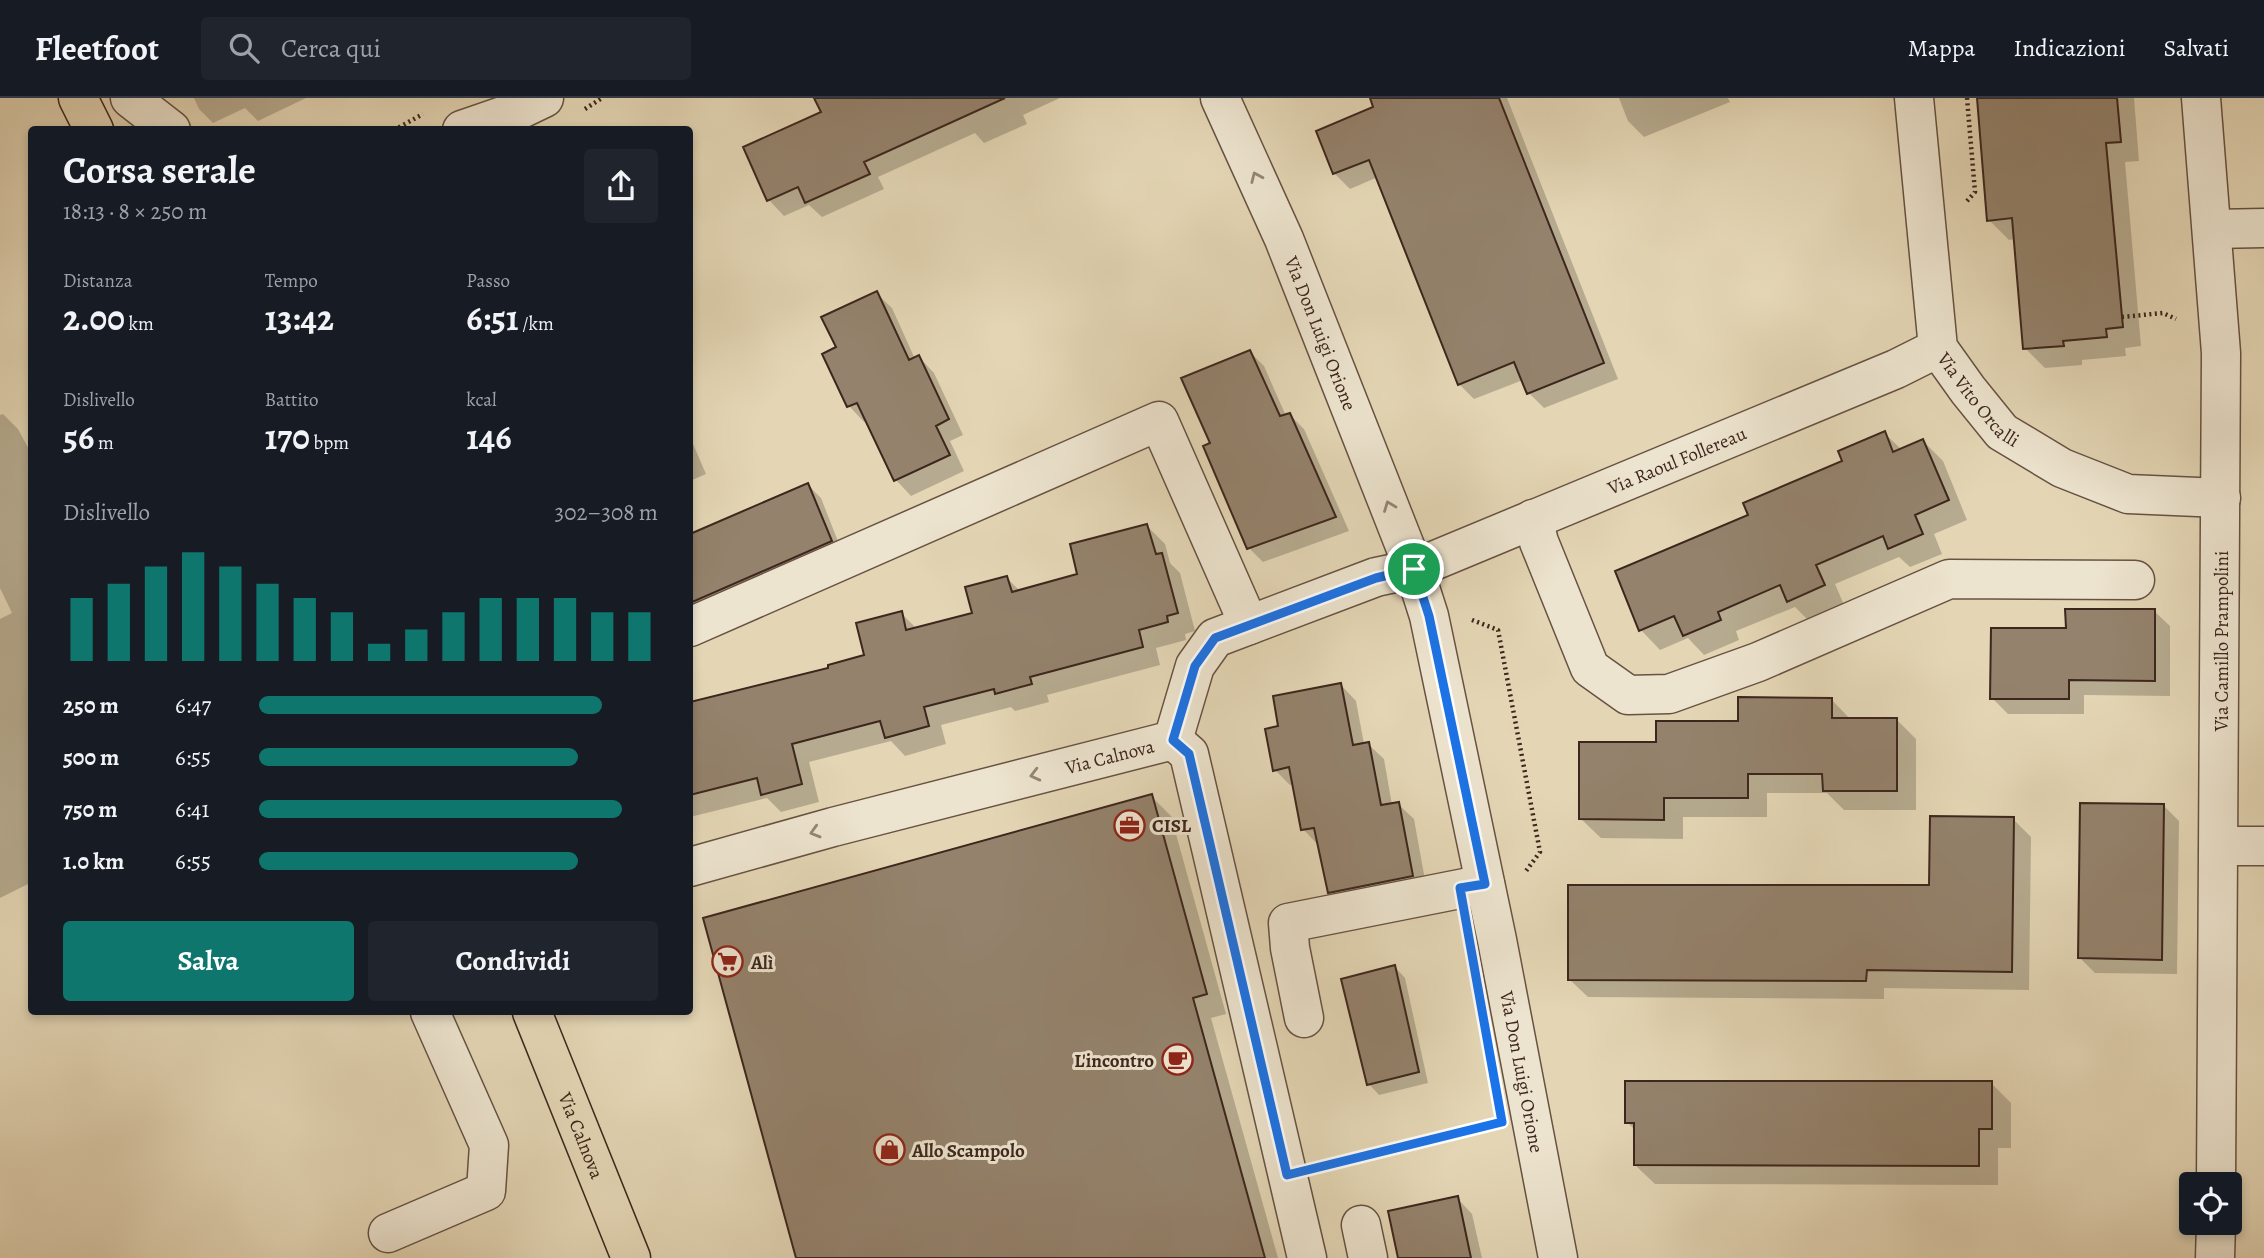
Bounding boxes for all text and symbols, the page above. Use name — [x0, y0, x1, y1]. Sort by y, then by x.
search box — [201, 17, 691, 80]
text: Fleetfoot — [35, 26, 159, 71]
icon: search — [225, 29, 263, 67]
text: Cerca qui — [281, 31, 381, 66]
text: Mappa — [1908, 32, 1976, 64]
text: Indicazioni — [2014, 32, 2126, 64]
text: Salvati — [2164, 32, 2229, 64]
text: Corsa serale — [63, 144, 256, 196]
button: share — [584, 149, 658, 223]
one-way arrow — [1250, 172, 1264, 184]
text: 18:13 · 8 × 250 m — [63, 196, 207, 227]
street label: Via Don Luigi Orione — [1278, 252, 1362, 415]
text: Distanza — [63, 268, 132, 294]
text: Tempo — [265, 268, 318, 294]
text: Passo — [466, 268, 510, 294]
text: 2.00 — [63, 294, 125, 342]
text: 13:42 — [265, 294, 334, 342]
text: 6:51 — [466, 294, 518, 342]
text: km — [125, 311, 154, 337]
text: /km — [518, 311, 554, 337]
street label: Via Vito Orcalli — [1931, 347, 2024, 453]
text: Dislivello — [63, 387, 135, 413]
text: Battito — [265, 387, 318, 413]
text: kcal — [466, 387, 497, 413]
text: 56 — [63, 413, 94, 461]
text: 170 — [265, 413, 310, 461]
text: 146 — [466, 413, 512, 461]
street label: Via Raoul Follereau — [1603, 420, 1751, 502]
text: m — [94, 430, 114, 456]
text: bpm — [310, 430, 349, 456]
text: Dislivello — [63, 497, 150, 528]
text: 302–308 m — [555, 497, 658, 528]
one-way arrow — [1384, 500, 1398, 512]
pin — [1384, 539, 1444, 599]
icon: arrive — [1395, 550, 1433, 588]
street label: Via Camillo Prampolini — [2209, 551, 2235, 732]
text: 250 m — [63, 690, 119, 721]
text: 6:47 — [175, 690, 211, 721]
street label: Via Calnova — [1062, 733, 1157, 781]
text: 500 m — [63, 742, 119, 773]
text: 6:55 — [175, 742, 211, 773]
one-way arrow — [1030, 767, 1042, 781]
text: 750 m — [63, 794, 118, 825]
text: 6:41 — [175, 794, 209, 825]
office icon: CISL — [1112, 808, 1146, 842]
place label: CISL — [1152, 813, 1192, 839]
one-way arrow — [809, 823, 821, 838]
text: 1.0 km — [63, 846, 124, 877]
text: 6:55 — [175, 846, 211, 877]
button: Salva — [63, 921, 354, 1001]
button: Condividi — [368, 921, 658, 1001]
supermarket icon: Alì — [711, 945, 745, 979]
place label: Alì — [750, 950, 774, 976]
street label: Via Don Luigi Orione — [1493, 988, 1549, 1155]
cafe icon: L'incontro — [1160, 1043, 1194, 1077]
place label: L'incontro — [1074, 1048, 1154, 1074]
street label: Via Calnova — [551, 1088, 610, 1183]
shop icon: Allo Scampolo — [872, 1133, 906, 1167]
place label: Allo Scampolo — [911, 1138, 1025, 1164]
map controls — [2179, 1172, 2242, 1235]
button: locate — [2179, 1172, 2242, 1235]

